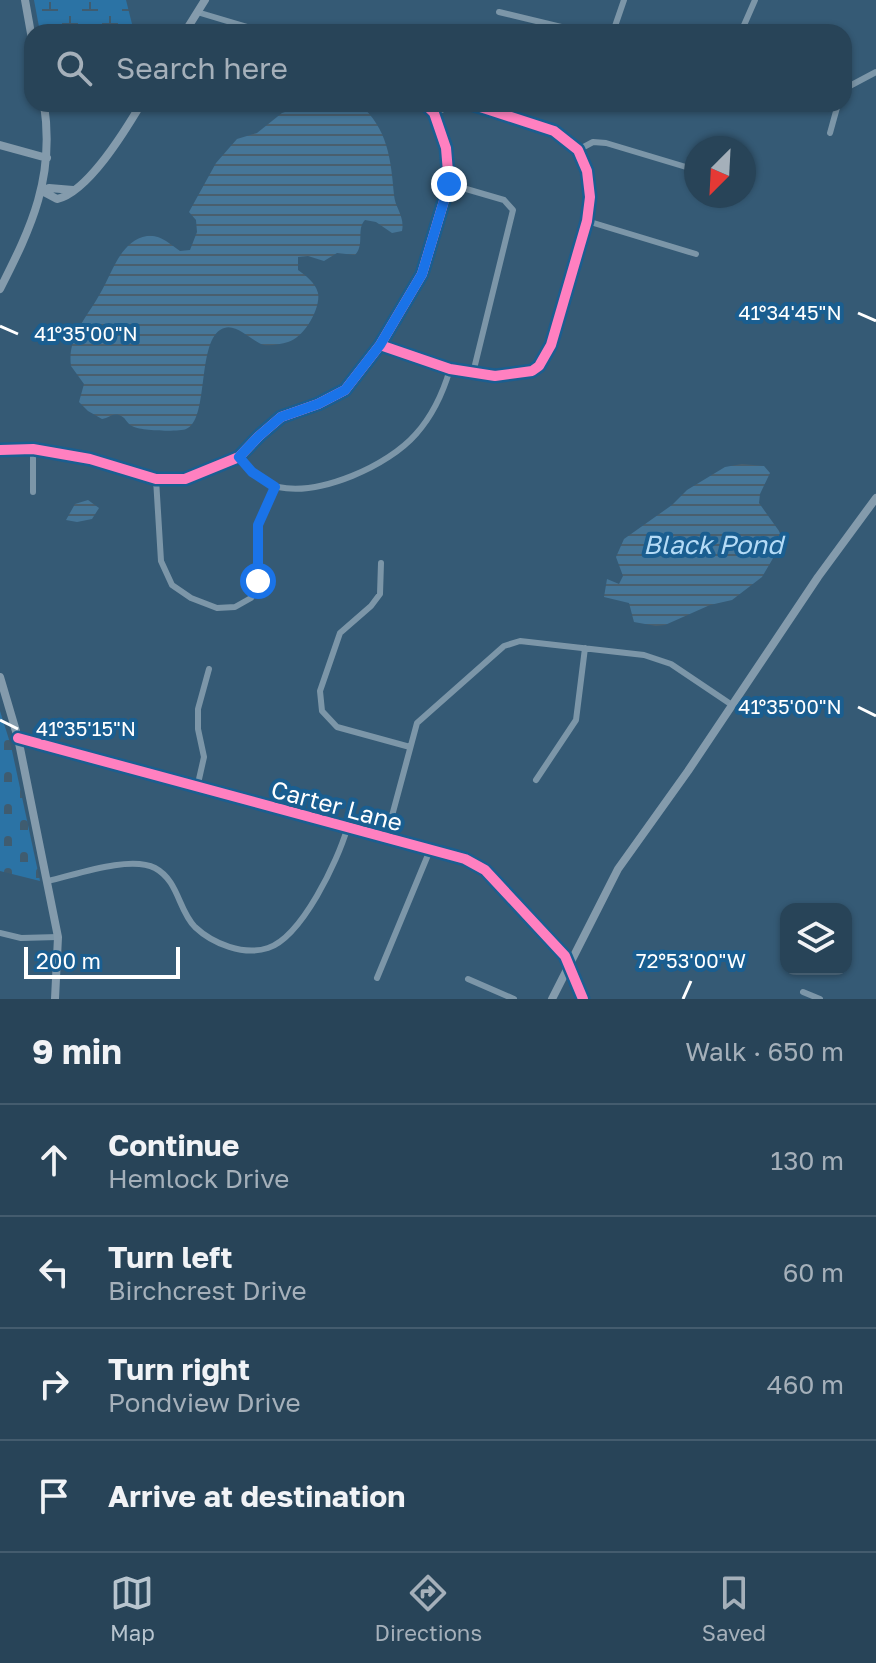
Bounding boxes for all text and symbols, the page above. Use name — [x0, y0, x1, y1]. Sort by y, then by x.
search box — [24, 24, 852, 112]
icon: search — [52, 46, 96, 90]
text: Search here — [116, 50, 288, 86]
north arrow — [684, 136, 756, 208]
route end — [431, 166, 467, 202]
text: 41°34'45"N — [738, 300, 842, 324]
text: 41°35'00"N — [34, 321, 138, 345]
water label: Black Pond — [643, 529, 786, 560]
route start — [240, 563, 276, 599]
text: 41°35'00"N — [738, 694, 842, 718]
text: 41°35'15"N — [36, 716, 136, 740]
street label: Carter Lane — [268, 774, 406, 836]
map controls — [780, 903, 852, 975]
button: layers — [780, 903, 852, 975]
scale bar — [24, 943, 180, 979]
text: 200 m — [36, 947, 101, 974]
text: 72°53'00"W — [636, 948, 746, 972]
text: 9 min — [32, 1031, 122, 1071]
text: Walk · 650 m — [685, 1036, 844, 1067]
text: Continue — [108, 1127, 239, 1163]
icon: ahead — [32, 1138, 76, 1182]
text: 130 m — [771, 1145, 844, 1176]
text: Hemlock Drive — [108, 1163, 289, 1194]
text: Turn left — [108, 1239, 233, 1275]
icon: left — [32, 1250, 76, 1294]
text: 60 m — [783, 1257, 844, 1288]
text: Birchcrest Drive — [108, 1275, 307, 1306]
text: Turn right — [108, 1351, 250, 1387]
icon: right — [32, 1362, 76, 1406]
text: 460 m — [767, 1369, 844, 1400]
text: Pondview Drive — [108, 1387, 301, 1418]
icon: arrive — [32, 1474, 76, 1518]
text: Arrive at destination — [108, 1478, 405, 1514]
tab: Map — [110, 1571, 155, 1646]
tab: Directions — [375, 1571, 482, 1646]
tab: Saved — [702, 1571, 766, 1646]

